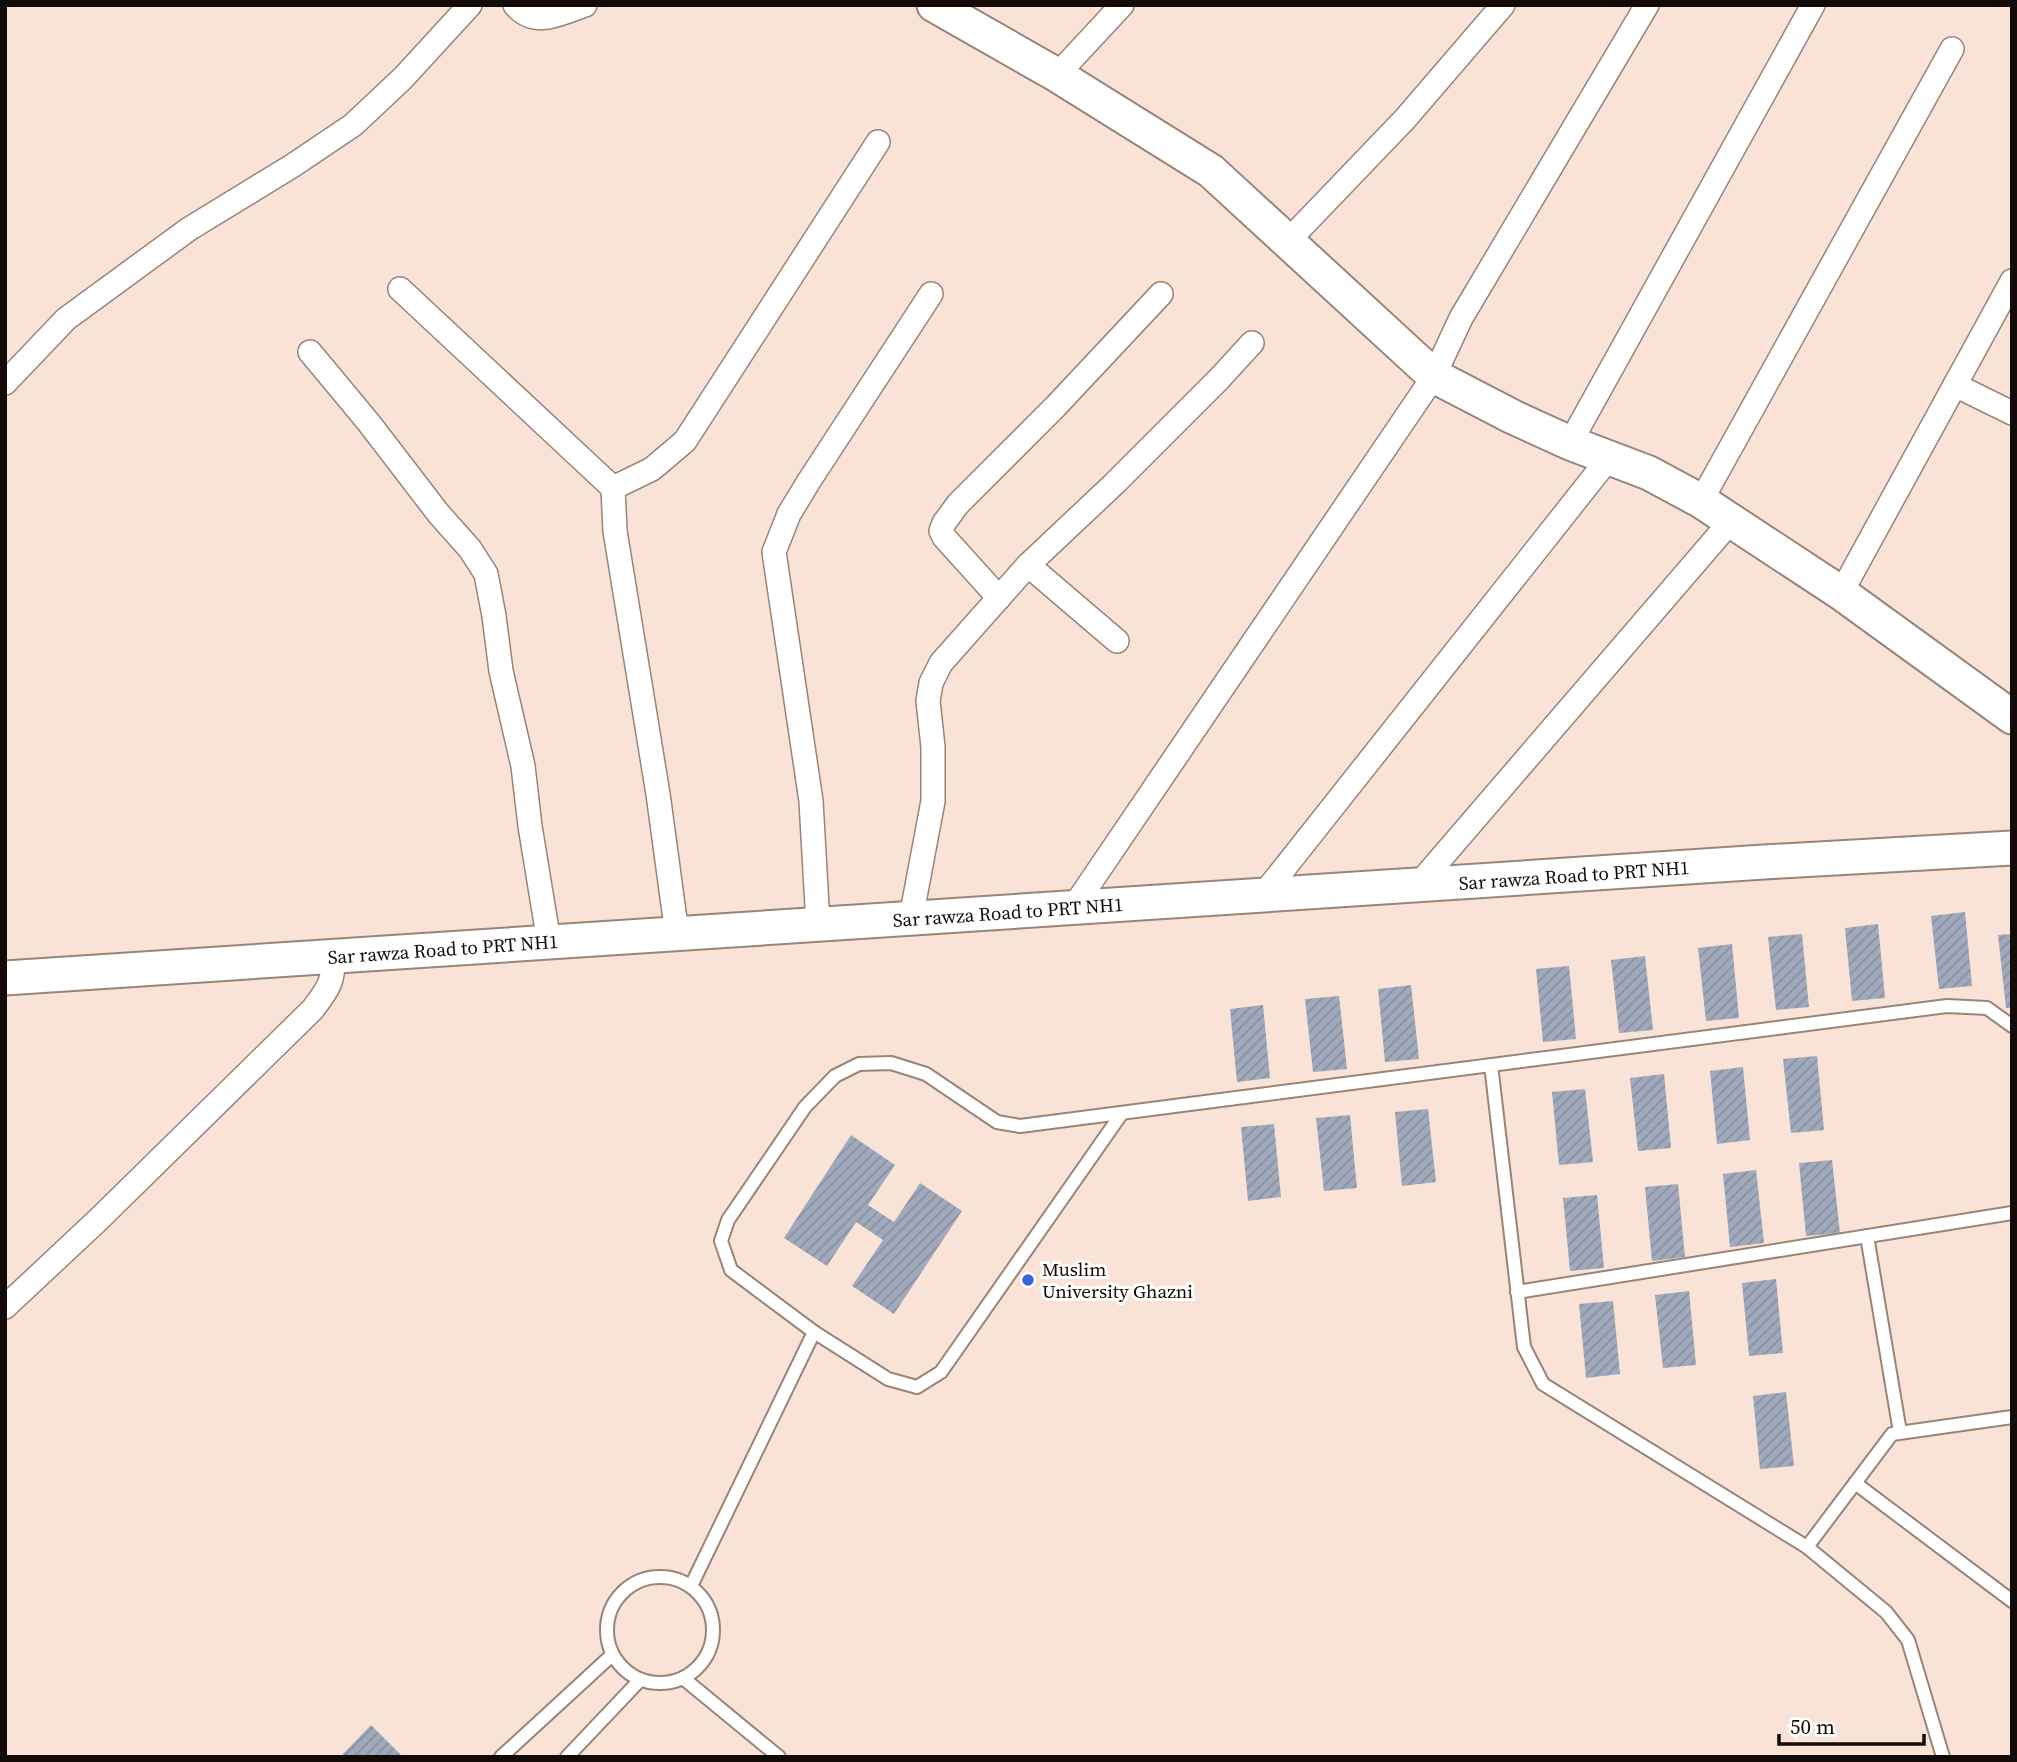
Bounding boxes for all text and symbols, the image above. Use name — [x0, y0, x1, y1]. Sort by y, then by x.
street label: Sar rawza Road to PRT NH1 — [1458, 854, 1690, 896]
street label: Sar rawza Road to PRT NH1 — [892, 891, 1124, 933]
street label: Sar rawza Road to PRT NH1 — [327, 928, 559, 970]
place label: Muslim University Ghazni — [1042, 1256, 1193, 1304]
marker: Muslim University Ghazni — [1020, 1272, 1036, 1288]
scale bar — [1779, 1702, 1924, 1746]
text: 50 m — [1790, 1712, 1835, 1741]

